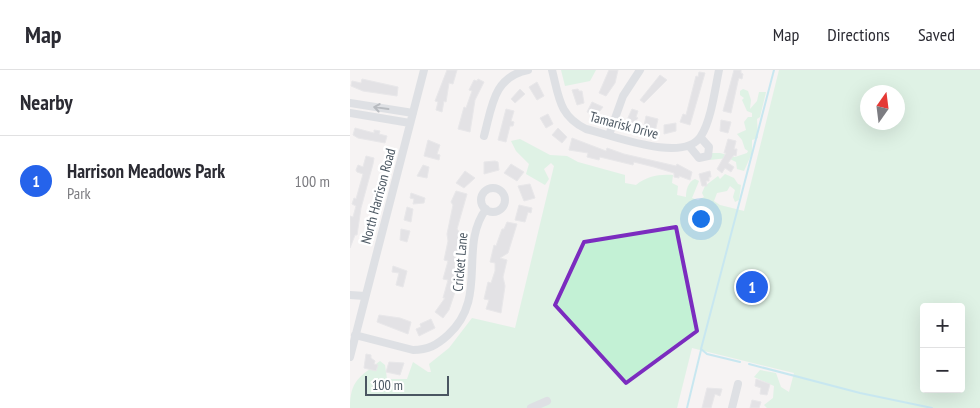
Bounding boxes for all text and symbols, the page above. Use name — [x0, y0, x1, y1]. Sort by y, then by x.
text: Map — [25, 19, 62, 50]
text: Map — [773, 23, 799, 46]
text: Directions — [827, 23, 890, 46]
text: Saved — [918, 23, 955, 46]
north arrow — [860, 85, 905, 130]
text: Nearby — [20, 89, 73, 116]
one-way arrow — [374, 103, 390, 113]
street label: Tamarisk Drive — [588, 107, 661, 143]
street label: North Harrison Road — [357, 146, 399, 246]
text: Harrison Meadows Park — [67, 159, 225, 183]
text: 1 — [32, 171, 40, 191]
text: 100 m — [295, 171, 330, 191]
text: Park — [67, 183, 91, 203]
your location — [688, 206, 714, 232]
street label: Cricket Lane — [448, 232, 472, 292]
pin: 1 — [736, 268, 768, 306]
map controls — [920, 303, 965, 393]
button: + — [920, 303, 965, 348]
button: − — [920, 348, 965, 393]
scale bar — [365, 373, 449, 396]
text: 100 m — [372, 376, 403, 394]

